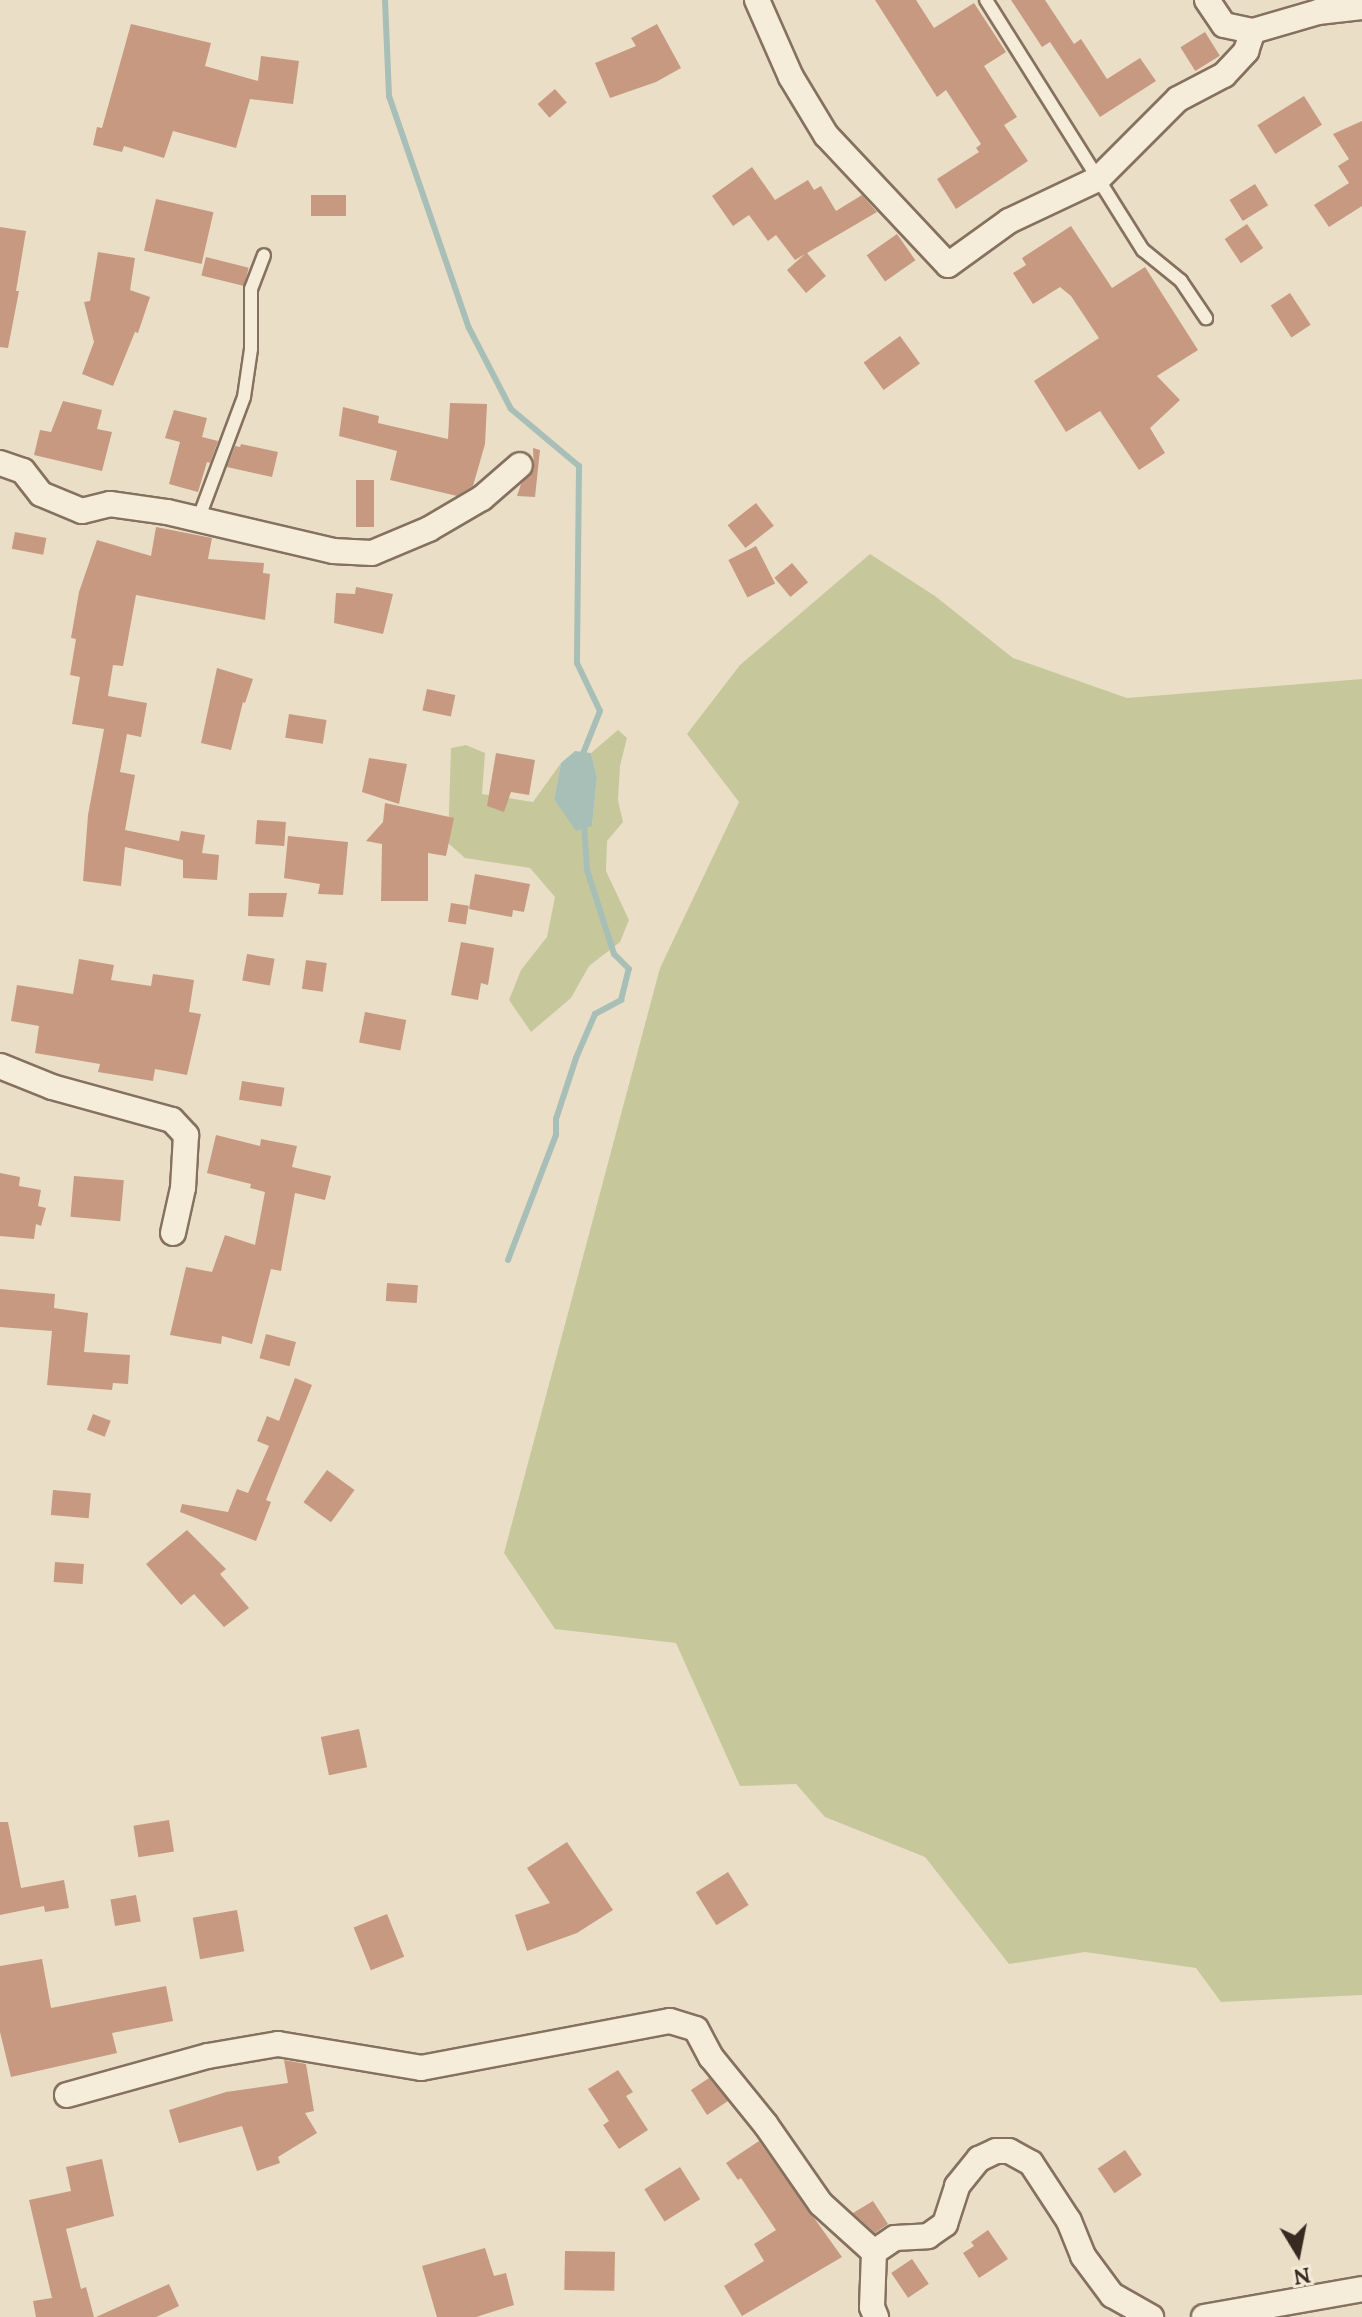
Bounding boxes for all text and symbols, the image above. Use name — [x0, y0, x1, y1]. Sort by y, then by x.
north arrow — [1258, 2213, 1338, 2293]
text: N — [1291, 2261, 1313, 2292]

